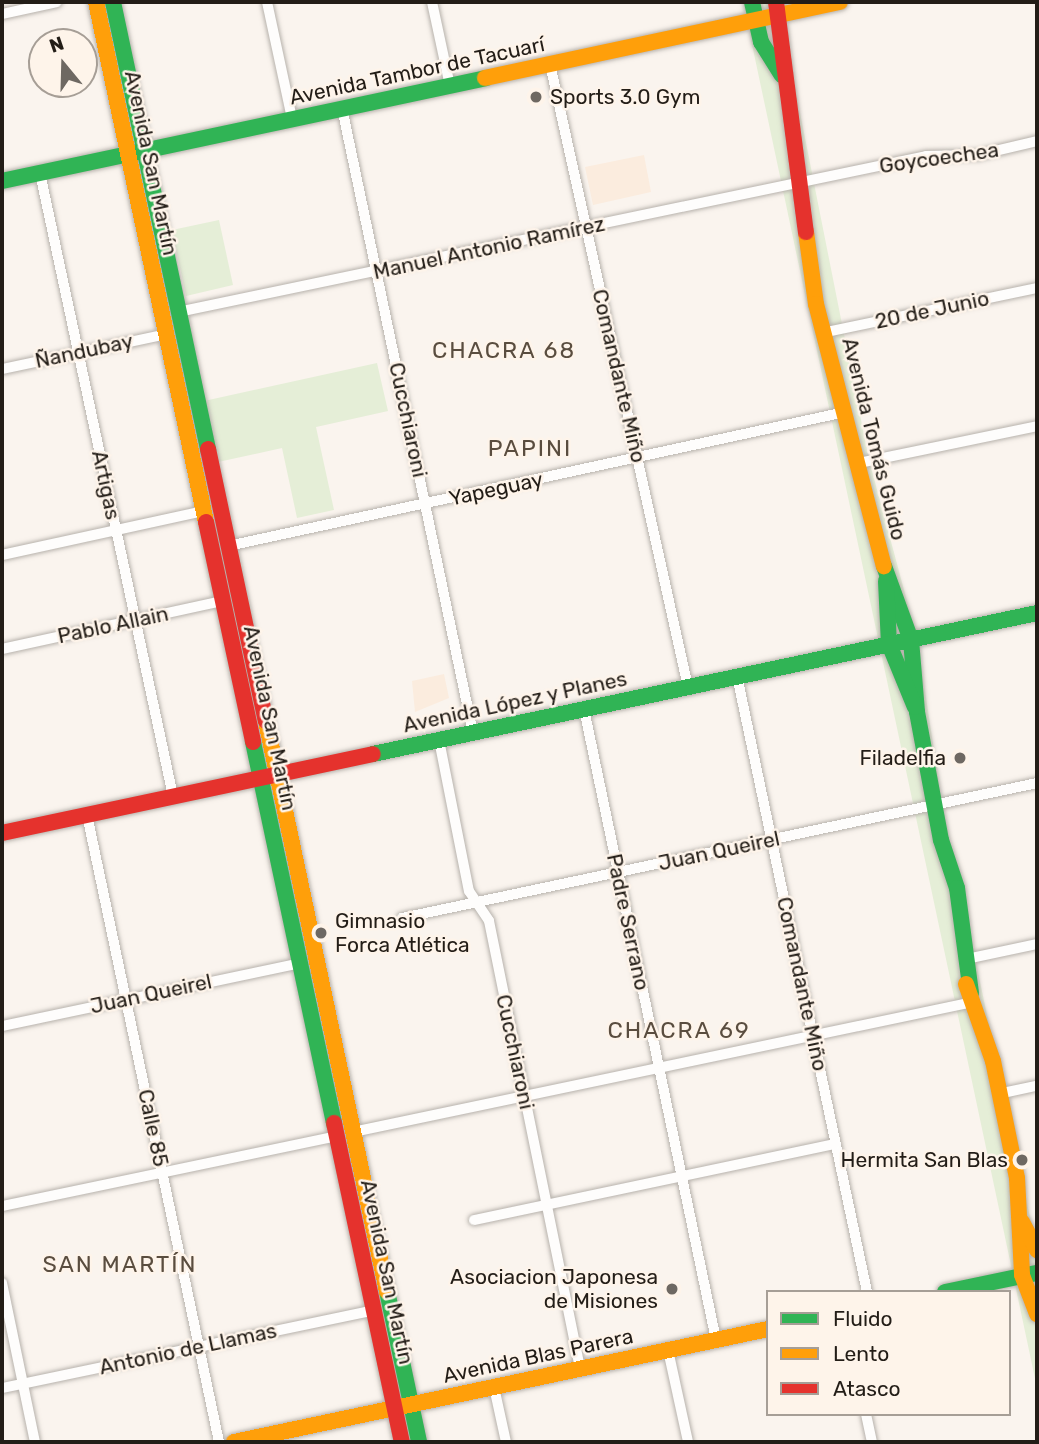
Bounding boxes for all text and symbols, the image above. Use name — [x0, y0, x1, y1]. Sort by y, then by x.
north arrow — [28, 28, 98, 98]
text: N — [46, 31, 67, 58]
street label: Avenida Tambor de Tacuarí — [286, 31, 548, 111]
street label: Avenida San Martín — [119, 68, 183, 258]
place label: Sports 3.0 Gym — [550, 84, 700, 110]
marker: Sports 3.0 Gym — [528, 89, 544, 105]
street label: Goycoechea — [878, 137, 1000, 179]
street label: Manuel Antonio Ramírez — [371, 211, 607, 285]
street label: 20 de Junio — [873, 286, 991, 334]
street label: Comandante Miño — [587, 287, 651, 465]
street label: Ñandubay — [33, 328, 135, 374]
street label: Avenida Tomás Guido — [837, 335, 911, 543]
district label: CHACRA 68 — [433, 336, 575, 364]
street label: Cucchiaroni — [384, 360, 432, 480]
district label: PAPINI — [488, 434, 572, 462]
street label: Artigas — [86, 448, 126, 522]
street label: Yapeguay — [447, 467, 545, 511]
street label: Pablo Allain — [55, 601, 171, 649]
street label: Avenida San Martín — [238, 623, 302, 813]
street label: Avenida López y Planes — [400, 666, 630, 738]
place label: Filadelfia — [859, 745, 946, 771]
marker: Filadelfia — [952, 750, 968, 766]
street label: Juan Queirel — [656, 826, 782, 876]
street label: Padre Serrano — [601, 851, 655, 993]
street label: Comandante Miño — [771, 895, 833, 1073]
place label: Gimnasio Forca Atlética — [335, 908, 470, 958]
marker: Gimnasio Forca Atlética — [313, 925, 329, 941]
street label: Juan Queirel — [88, 969, 214, 1019]
street label: Cucchiaroni — [491, 992, 539, 1112]
district label: CHACRA 69 — [608, 1016, 750, 1044]
street label: Calle 85 — [133, 1087, 173, 1169]
place label: Hermita San Blas — [841, 1147, 1008, 1173]
marker: Hermita San Blas — [1014, 1152, 1030, 1168]
street label: Avenida San Martín — [355, 1177, 419, 1367]
district label: SAN MARTÍN — [44, 1250, 196, 1278]
place label: Asociacion Japonesa de Misiones — [450, 1264, 658, 1314]
marker: Asociacion Japonesa de Misiones — [664, 1281, 680, 1297]
legend — [766, 1290, 1011, 1416]
text: Fluido — [833, 1306, 893, 1331]
street label: Antonio de Llamas — [97, 1318, 279, 1380]
street label: Avenida Blas Parera — [441, 1324, 635, 1388]
text: Lento — [833, 1341, 889, 1366]
text: Atasco — [833, 1376, 901, 1401]

